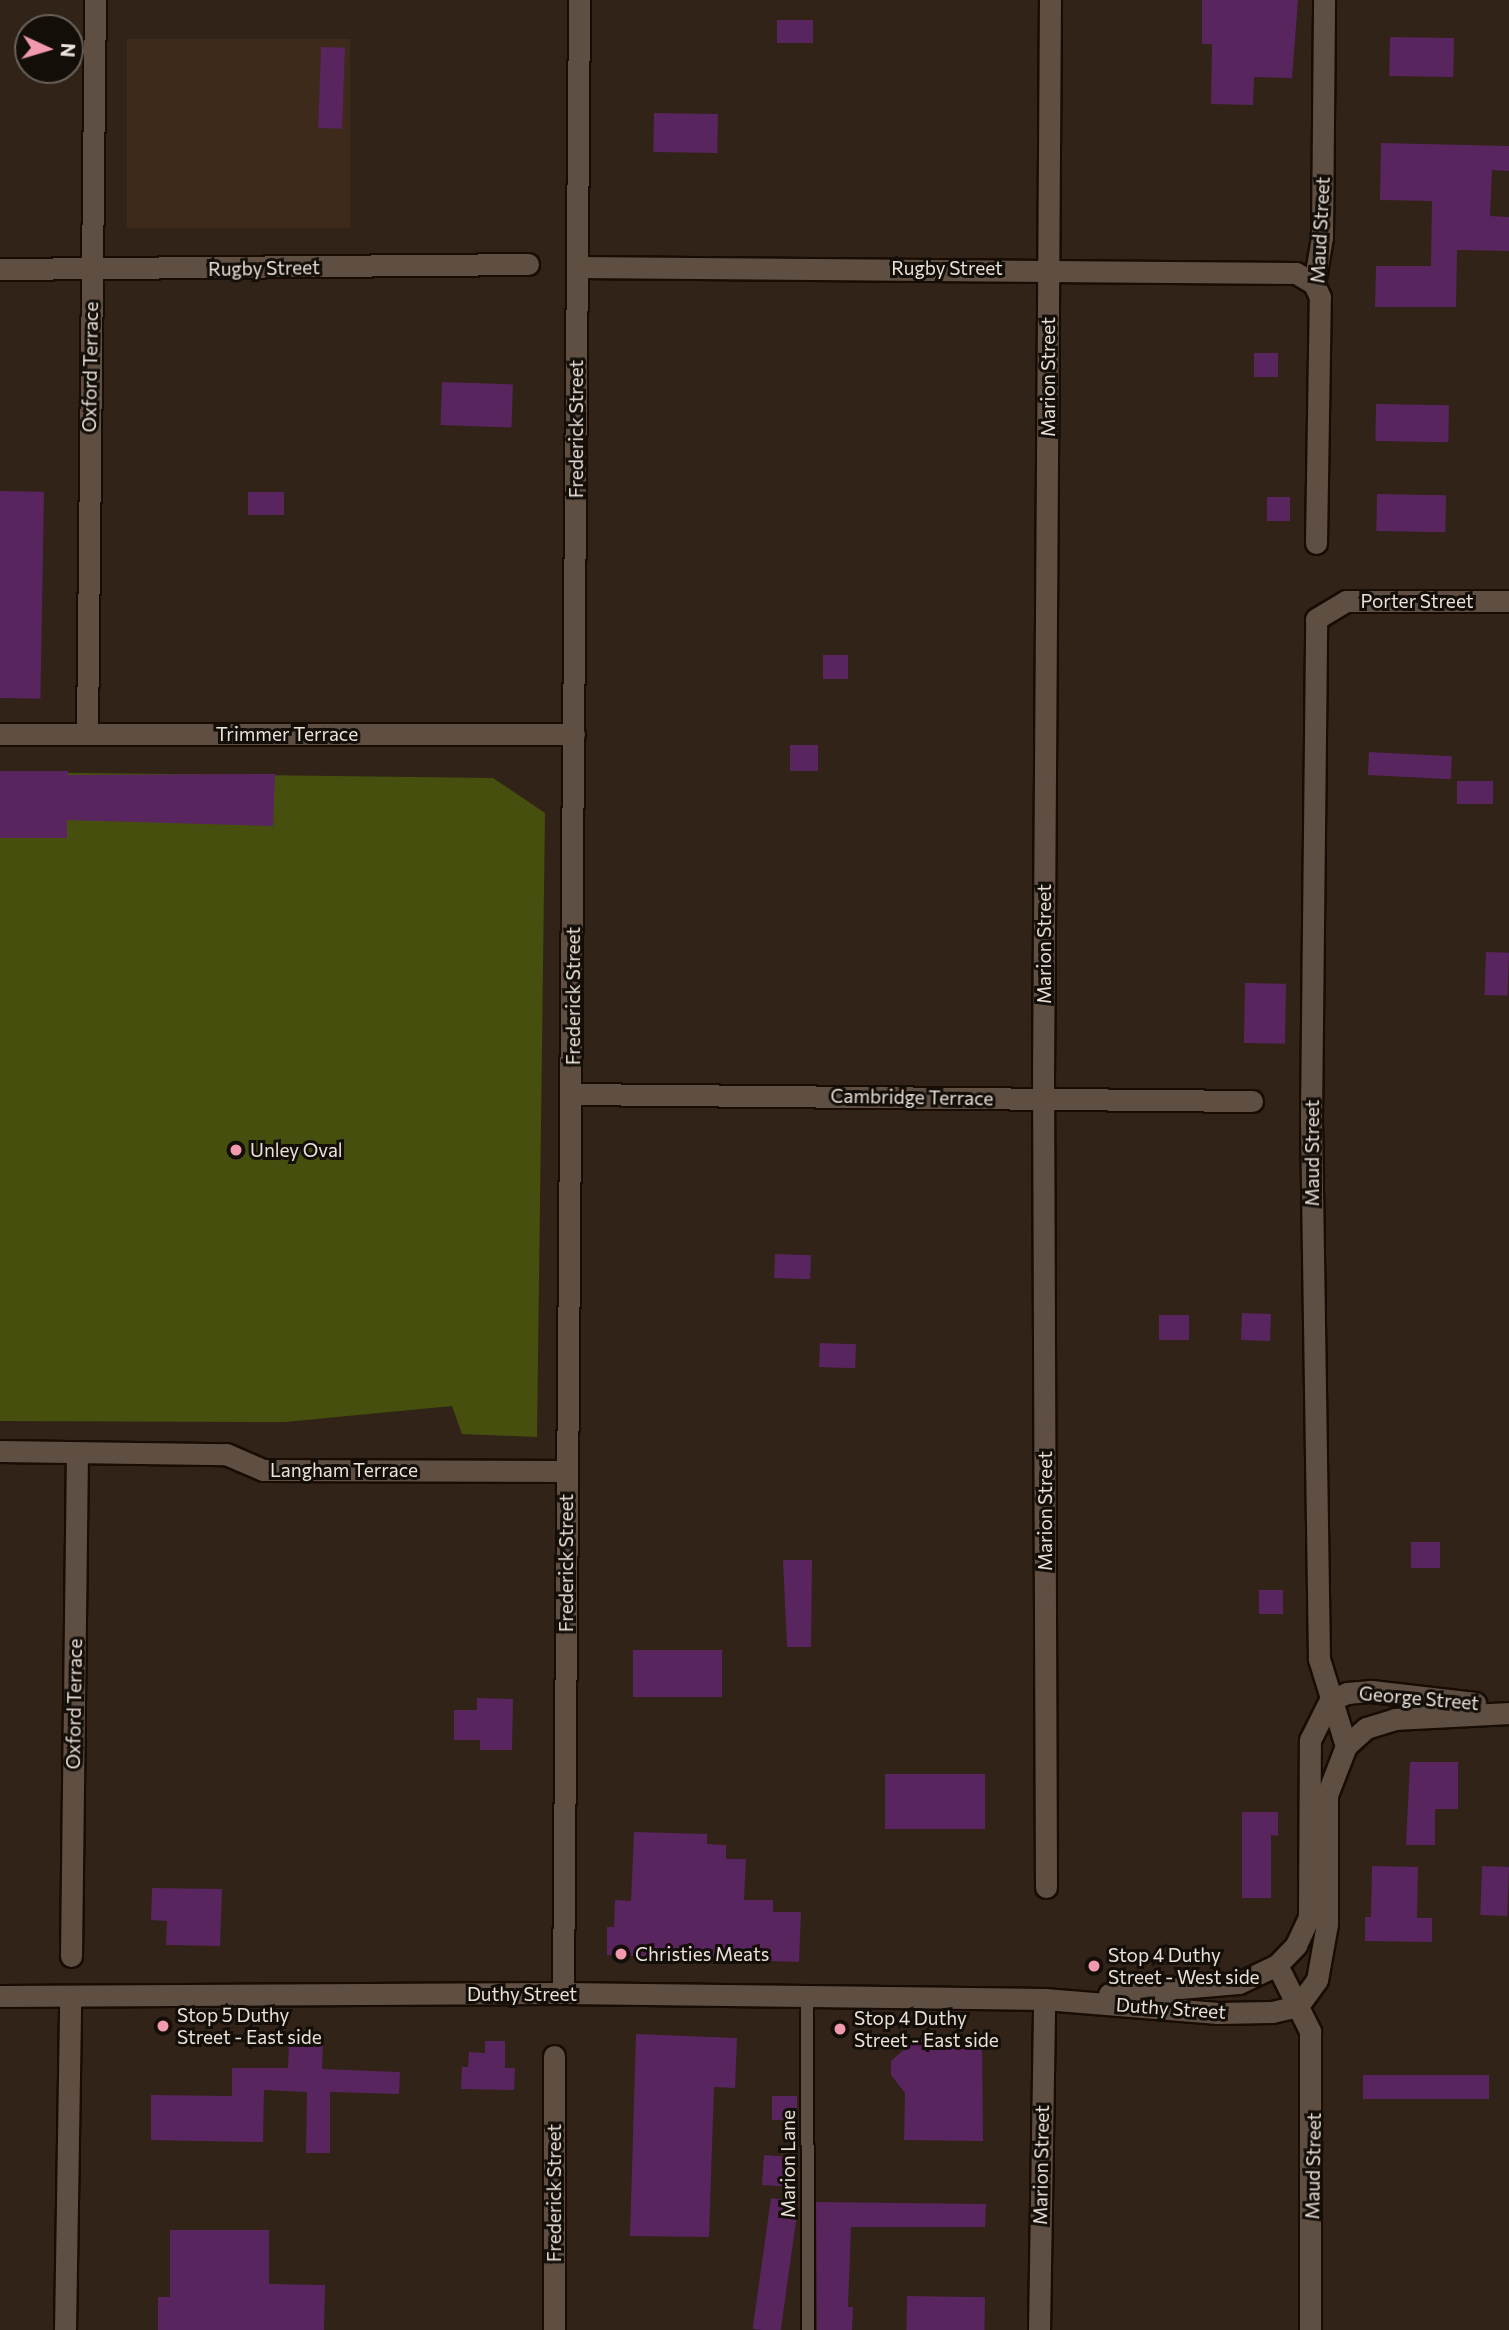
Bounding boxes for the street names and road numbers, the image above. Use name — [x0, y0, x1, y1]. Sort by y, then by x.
street label: Maud Street — [1306, 176, 1334, 284]
street label: Rugby Street — [208, 256, 320, 280]
street label: Rugby Street — [891, 257, 1003, 279]
street label: Oxford Terrace — [77, 301, 103, 433]
street label: Marion Street — [1037, 317, 1059, 437]
street label: Frederick Street — [565, 360, 587, 498]
street label: Porter Street — [1360, 590, 1474, 612]
street label: Trimmer Terrace — [216, 723, 358, 745]
street label: Marion Street — [1033, 884, 1055, 1004]
street label: Frederick Street — [562, 927, 584, 1065]
street label: Cambridge Terrace — [830, 1084, 994, 1110]
street label: Maud Street — [1301, 1100, 1323, 1206]
street label: Marion Street — [1034, 1451, 1056, 1571]
street label: Langham Terrace — [270, 1459, 418, 1481]
street label: Frederick Street — [555, 1494, 577, 1632]
street label: Oxford Terrace — [61, 1638, 87, 1770]
street label: George Street — [1358, 1681, 1480, 1715]
street label: Duthy Street — [467, 1983, 577, 2005]
street label: Duthy Street — [1115, 1993, 1227, 2023]
street label: Marion Street — [1029, 2105, 1053, 2225]
street label: Marion Lane — [777, 2110, 799, 2218]
street label: Maud Street — [1301, 2112, 1325, 2220]
street label: Frederick Street — [543, 2124, 565, 2262]

